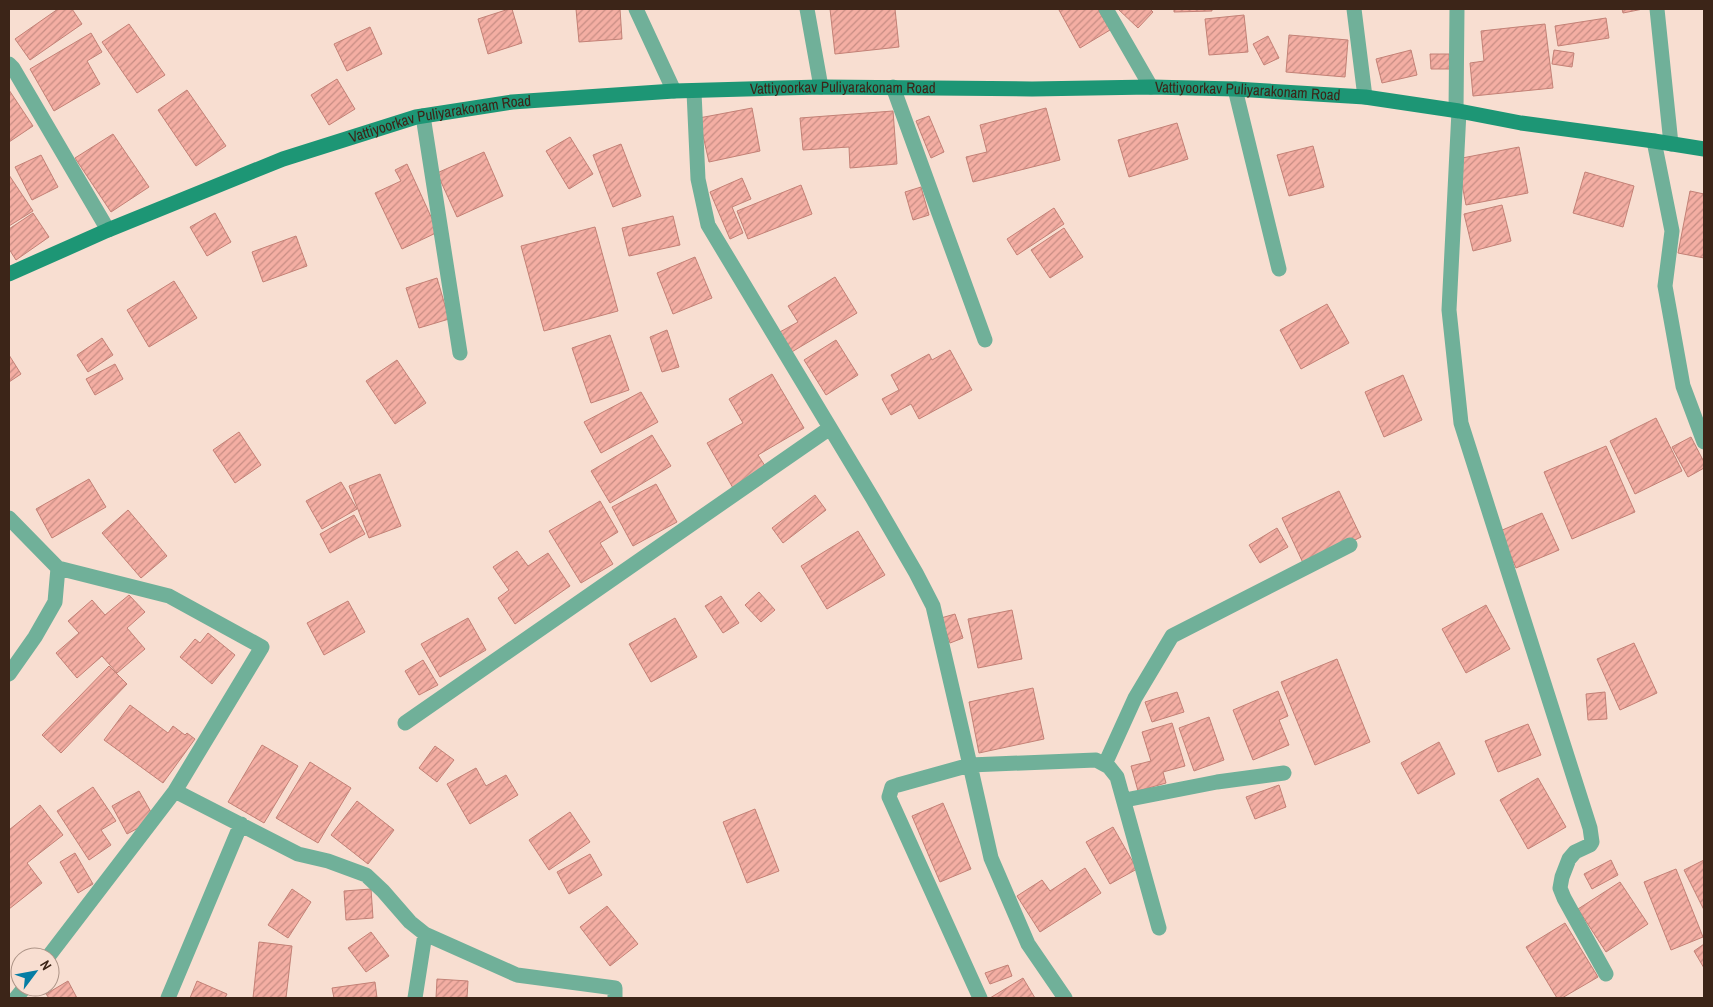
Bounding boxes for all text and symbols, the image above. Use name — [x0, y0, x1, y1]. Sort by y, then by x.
street label: Vattiyoorkav Puliyarakonam Road — [750, 76, 936, 99]
street label: Vattiyoorkav Puliyarakonam Road — [1155, 76, 1341, 105]
street label: Vattiyoorkav Puliyarakonam Road — [346, 90, 532, 148]
north arrow — [10, 947, 60, 997]
text: N — [36, 957, 56, 973]

